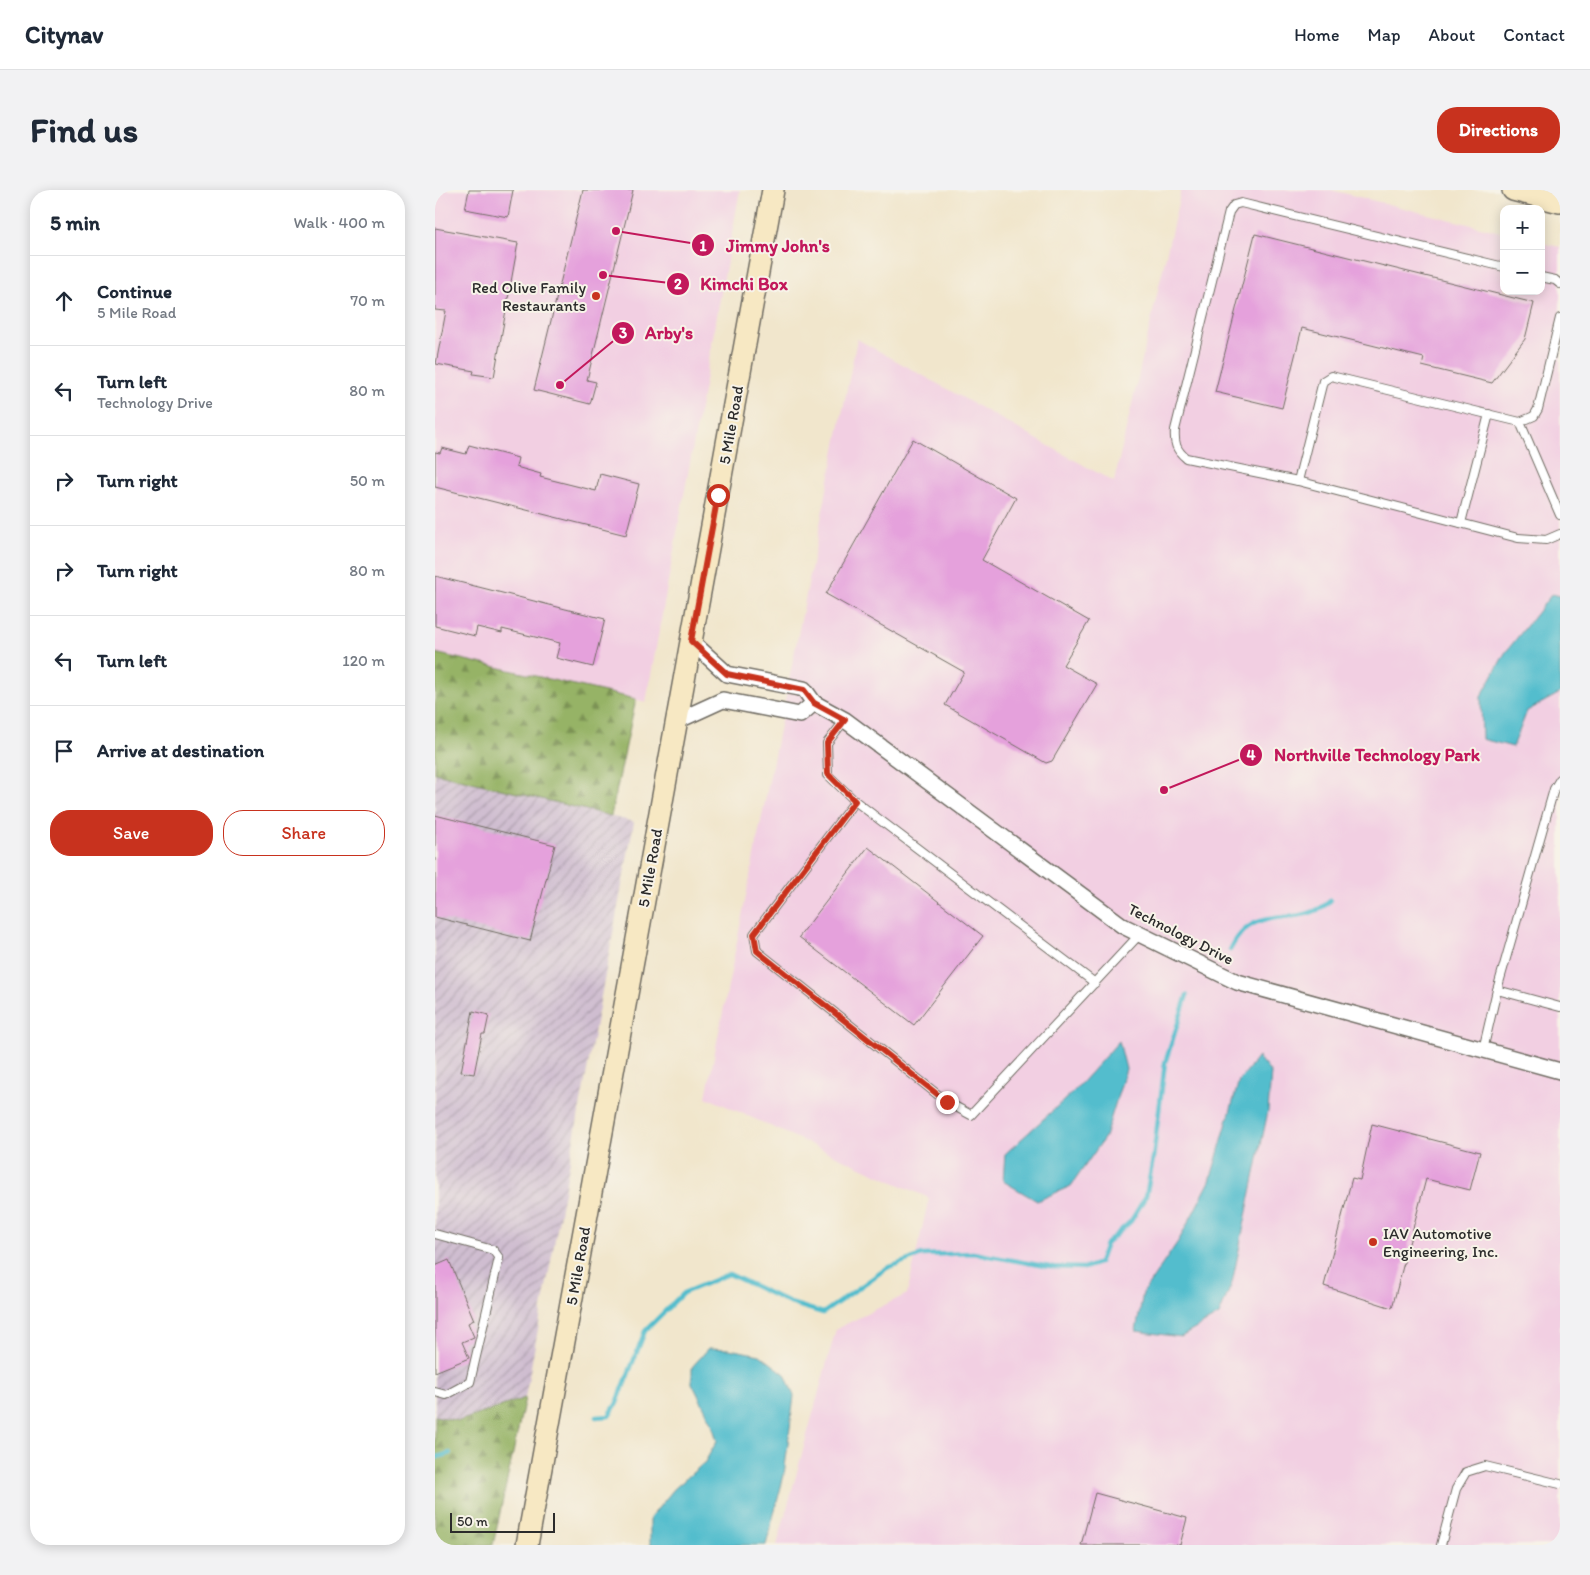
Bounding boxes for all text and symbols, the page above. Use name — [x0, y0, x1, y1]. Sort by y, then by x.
text: Citynav — [25, 20, 103, 49]
text: Home — [1294, 24, 1340, 46]
text: Map — [1368, 24, 1401, 46]
text: About — [1429, 24, 1475, 46]
text: Contact — [1503, 24, 1565, 46]
button: Directions — [1437, 107, 1560, 153]
text: Find us — [30, 109, 138, 151]
map controls — [1500, 205, 1545, 295]
button: + — [1500, 205, 1545, 250]
text: 5 min — [50, 210, 100, 235]
text: Walk · 400 m — [293, 213, 385, 232]
callout: Jimmy John's — [691, 229, 840, 262]
text: Jimmy John's — [725, 235, 830, 257]
text: 1 — [700, 237, 707, 255]
button: − — [1500, 250, 1545, 295]
callout: Kimchi Box — [665, 268, 798, 301]
text: Kimchi Box — [700, 273, 789, 295]
text: 2 — [674, 275, 682, 293]
place label: Red Olive Family Restaurants — [472, 278, 586, 315]
text: Continue — [97, 280, 172, 303]
icon: ahead — [50, 287, 78, 315]
marker: Red Olive Family Restaurants — [590, 290, 602, 302]
text: 70 m — [350, 291, 385, 310]
text: 5 Mile Road — [97, 303, 176, 322]
callout: Arby's — [610, 316, 703, 349]
text: Arby's — [644, 322, 693, 344]
text: 3 — [619, 324, 627, 342]
text: Turn left — [97, 370, 167, 393]
icon: left — [50, 377, 78, 405]
text: 80 m — [349, 381, 385, 400]
street label: 5 Mile Road — [715, 384, 747, 466]
text: Technology Drive — [97, 393, 213, 412]
icon: right — [50, 467, 78, 495]
text: Turn right — [97, 469, 178, 492]
text: 50 m — [350, 471, 385, 490]
route start — [707, 484, 730, 507]
icon: right — [50, 557, 78, 585]
text: Turn right — [97, 559, 178, 582]
text: 80 m — [349, 561, 385, 580]
icon: left — [50, 647, 78, 675]
text: Turn left — [97, 649, 167, 672]
text: 120 m — [342, 651, 385, 670]
icon: arrive — [50, 737, 78, 765]
callout: Northville Technology Park — [1239, 738, 1490, 771]
text: Arrive at destination — [97, 739, 264, 762]
text: Northville Technology Park — [1274, 744, 1481, 766]
text: 4 — [1246, 746, 1256, 764]
button: Save — [50, 810, 213, 856]
button: Share — [223, 810, 385, 856]
street label: 5 Mile Road — [634, 827, 666, 909]
street label: Technology Drive — [1125, 899, 1237, 969]
route end — [936, 1091, 959, 1114]
place label: IAV Automotive Engineering, Inc. — [1383, 1224, 1498, 1261]
street label: 5 Mile Road — [562, 1225, 594, 1307]
marker: IAV Automotive Engineering, Inc. — [1367, 1236, 1379, 1248]
scale bar — [450, 1510, 555, 1533]
text: 50 m — [457, 1513, 488, 1530]

